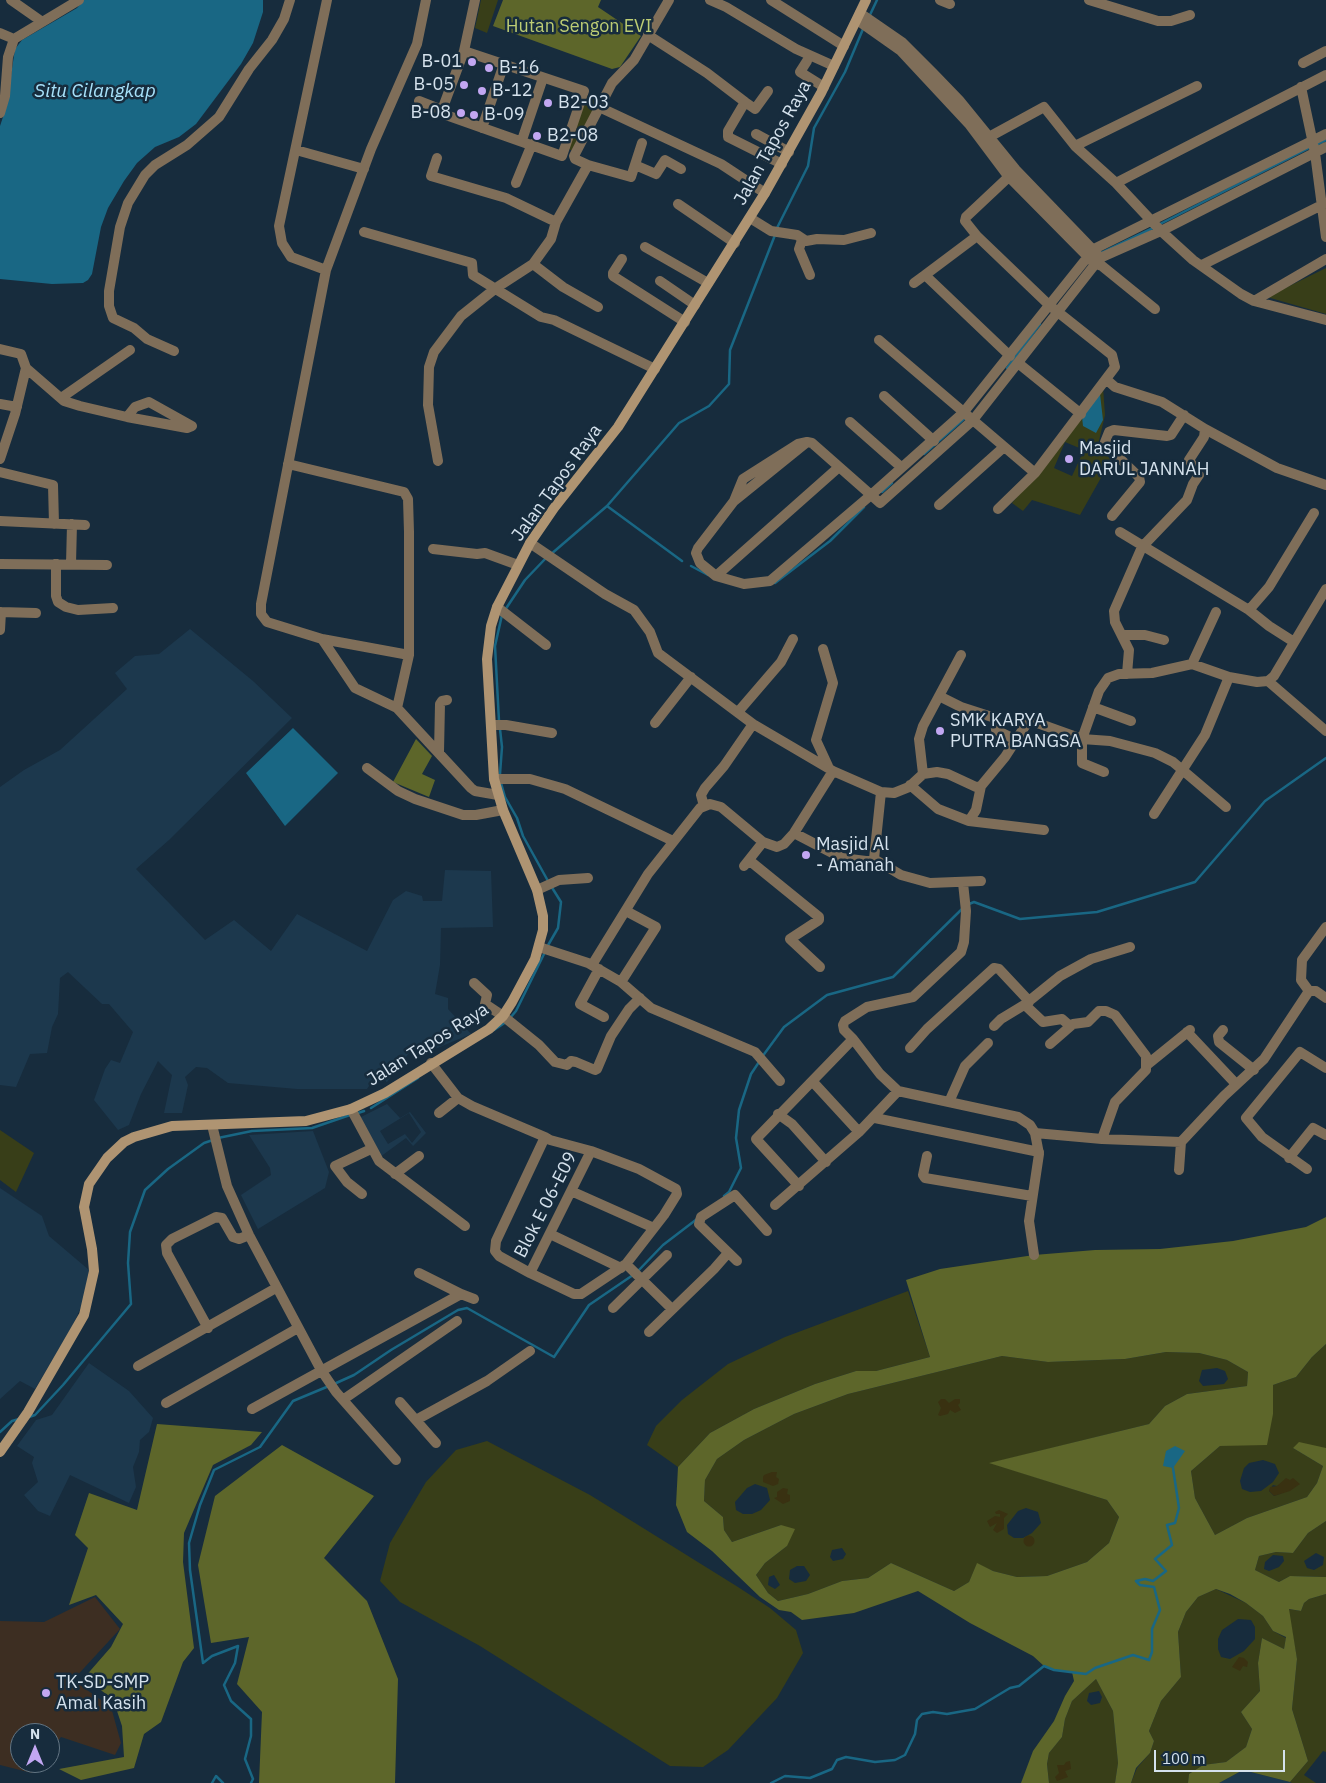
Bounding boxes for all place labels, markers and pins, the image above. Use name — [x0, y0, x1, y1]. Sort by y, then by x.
place label: B-01 — [421, 51, 462, 73]
marker: B-01 — [466, 56, 478, 68]
place label: B-16 — [499, 57, 540, 79]
marker: B-16 — [483, 62, 495, 74]
place label: B-05 — [413, 74, 454, 96]
marker: B-05 — [458, 79, 470, 91]
place label: B-12 — [492, 80, 533, 102]
marker: B-12 — [476, 85, 488, 97]
place label: B2-03 — [558, 92, 609, 114]
marker: B2-03 — [542, 97, 554, 109]
place label: B-08 — [410, 102, 451, 124]
place label: B-09 — [484, 104, 525, 126]
marker: B-08 — [455, 107, 467, 119]
marker: B-09 — [468, 109, 480, 121]
place label: B2-08 — [547, 125, 598, 147]
marker: B2-08 — [531, 130, 543, 142]
place label: Masjid DARUL JANNAH — [1079, 438, 1209, 480]
marker: Masjid DARUL JANNAH — [1063, 453, 1075, 465]
place label: SMK KARYA PUTRA BANGSA — [950, 710, 1081, 752]
marker: SMK KARYA PUTRA BANGSA — [934, 725, 946, 737]
place label: Masjid Al - Amanah — [816, 834, 894, 876]
marker: Masjid Al - Amanah — [800, 849, 812, 861]
place label: TK-SD-SMP Amal Kasih — [56, 1672, 149, 1715]
marker: TK-SD-SMP Amal Kasih — [40, 1687, 52, 1699]

